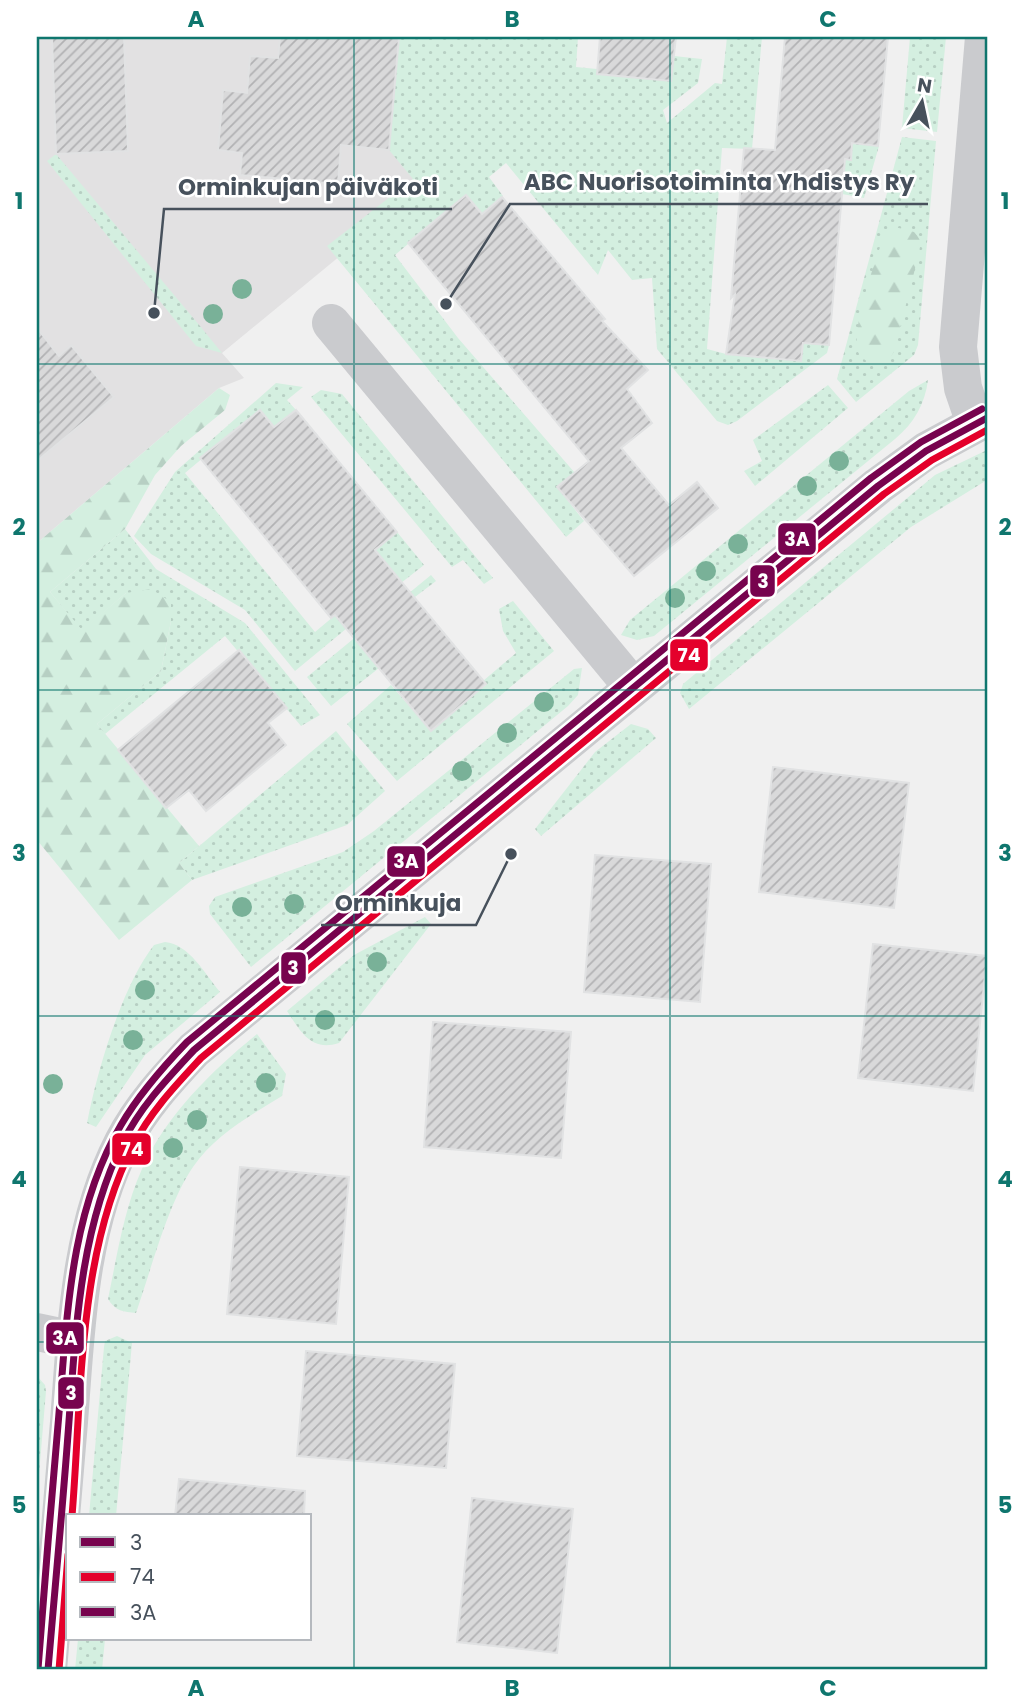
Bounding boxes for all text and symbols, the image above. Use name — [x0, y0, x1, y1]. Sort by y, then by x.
text: A — [188, 3, 205, 35]
text: B — [504, 3, 520, 35]
text: C — [819, 3, 837, 35]
north arrow — [888, 66, 958, 136]
text: N — [915, 71, 934, 100]
callout: ABC Nuorisotoiminta Yhdistys Ry — [510, 160, 928, 204]
callout: Orminkujan päiväkoti — [164, 165, 452, 209]
text: ABC Nuorisotoiminta Yhdistys Ry — [524, 166, 915, 198]
text: Orminkujan päiväkoti — [178, 171, 438, 203]
text: 1 — [15, 185, 23, 217]
text: 1 — [1001, 185, 1009, 217]
text: 2 — [12, 511, 26, 543]
text: 2 — [998, 511, 1012, 543]
line badge: 3A — [777, 522, 817, 556]
text: 3A — [784, 526, 810, 553]
line badge: 3 — [749, 564, 776, 598]
text: 3 — [757, 568, 769, 595]
line badge: 74 — [669, 638, 709, 672]
text: 74 — [677, 642, 701, 669]
text: 3 — [12, 837, 26, 869]
text: 3 — [998, 837, 1012, 869]
line badge: 3A — [386, 845, 426, 878]
text: 3A — [393, 848, 419, 875]
callout: Orminkuja — [321, 881, 476, 925]
text: Orminkuja — [335, 887, 461, 919]
line badge: 3 — [280, 951, 307, 985]
text: 3 — [287, 955, 299, 982]
line badge: 74 — [111, 1132, 152, 1166]
text: 74 — [120, 1136, 144, 1163]
text: 4 — [11, 1163, 27, 1195]
text: 4 — [997, 1163, 1013, 1195]
line badge: 3A — [45, 1321, 85, 1355]
text: 3A — [52, 1325, 78, 1352]
line badge: 3 — [57, 1376, 85, 1410]
text: 3 — [65, 1380, 77, 1407]
text: 5 — [12, 1489, 26, 1521]
text: 5 — [998, 1489, 1012, 1521]
legend — [66, 1514, 312, 1640]
text: 3 — [130, 1528, 142, 1557]
text: 74 — [130, 1562, 155, 1591]
text: 3A — [130, 1598, 157, 1627]
text: A — [188, 1672, 205, 1704]
text: B — [504, 1672, 520, 1704]
text: C — [819, 1672, 837, 1704]

